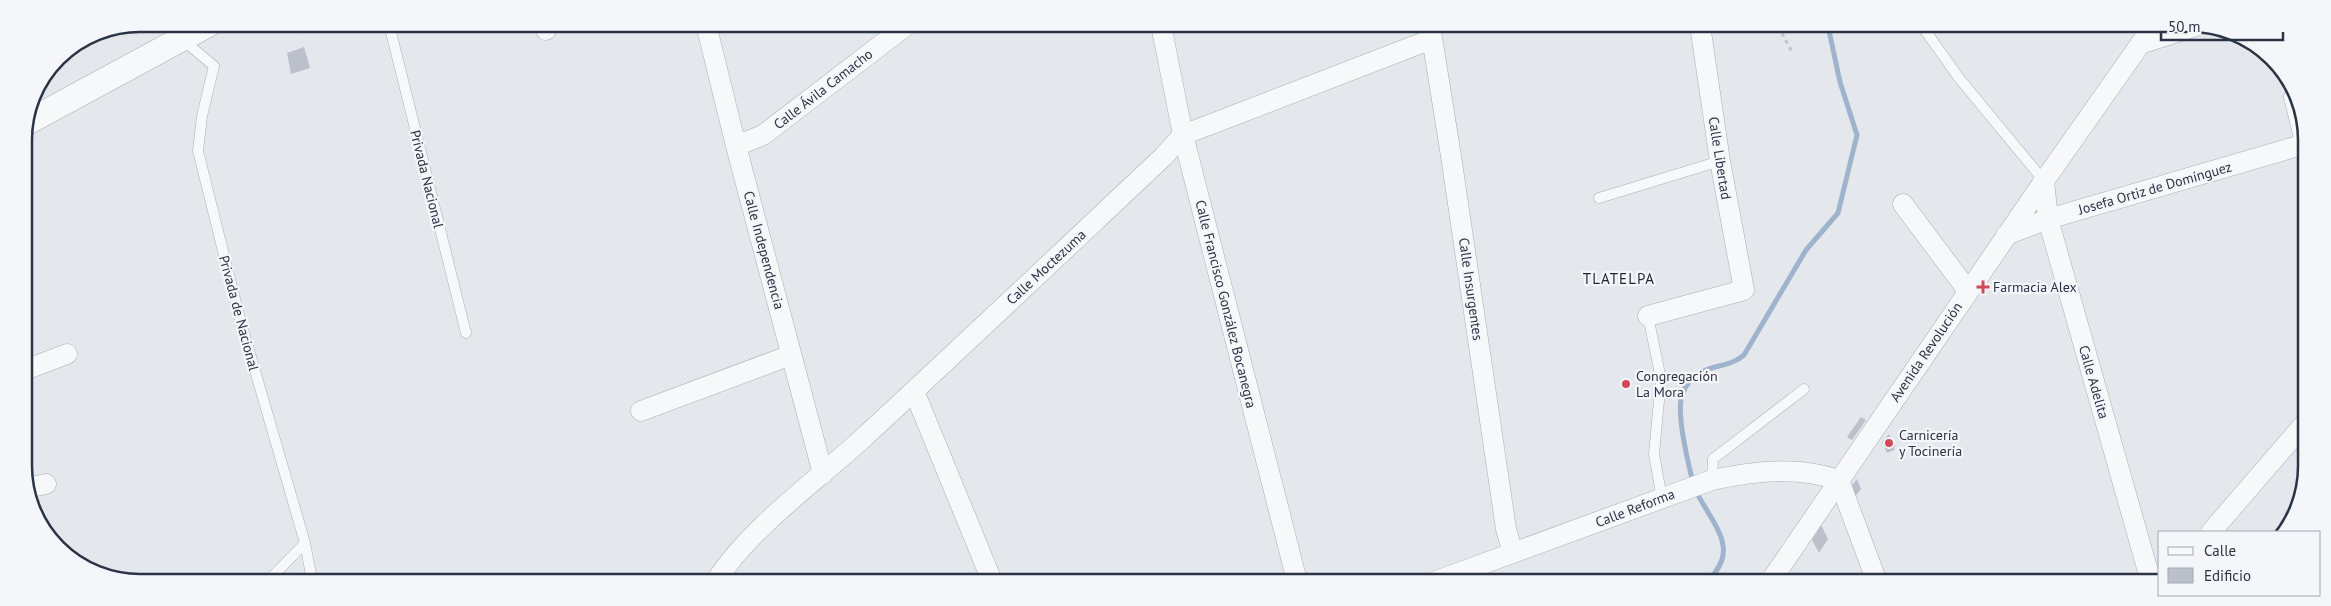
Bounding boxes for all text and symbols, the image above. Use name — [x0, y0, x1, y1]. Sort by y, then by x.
scale bar — [2161, 10, 2284, 42]
text: 50 m — [2168, 17, 2201, 36]
street label: Calle Ávila Camacho — [770, 45, 876, 133]
street label: Calle Libertad — [1705, 115, 1735, 201]
street label: Privada Nacional — [406, 128, 448, 230]
street label: Josefa Ortiz de Domínguez — [2075, 157, 2234, 219]
street label: Calle Independencia — [740, 189, 788, 311]
street label: Calle Francisco González Bocanegra — [1191, 198, 1261, 410]
street label: Calle Moctezuma — [1002, 226, 1090, 308]
street label: Calle Insurgentes — [1455, 236, 1487, 342]
street label: Privada de Nacional — [215, 253, 263, 373]
district label: TLATELPA — [1583, 269, 1655, 288]
place label: Farmacia Alex — [1993, 278, 2077, 296]
marker: Farmacia Alex — [1977, 281, 1989, 293]
street label: Avenida Revolución — [1886, 299, 1966, 405]
street label: Calle Adelita — [2075, 343, 2113, 421]
place label: Congregación La Mora — [1636, 367, 1718, 401]
marker: Congregación La Mora — [1620, 378, 1632, 390]
place label: Carnicería y Tocinería — [1899, 426, 1962, 460]
marker: Carnicería y Tocinería — [1883, 437, 1895, 449]
street label: Calle Reforma — [1593, 485, 1677, 531]
legend — [2158, 531, 2321, 596]
text: Calle — [2204, 541, 2236, 560]
text: Edificio — [2204, 566, 2251, 585]

